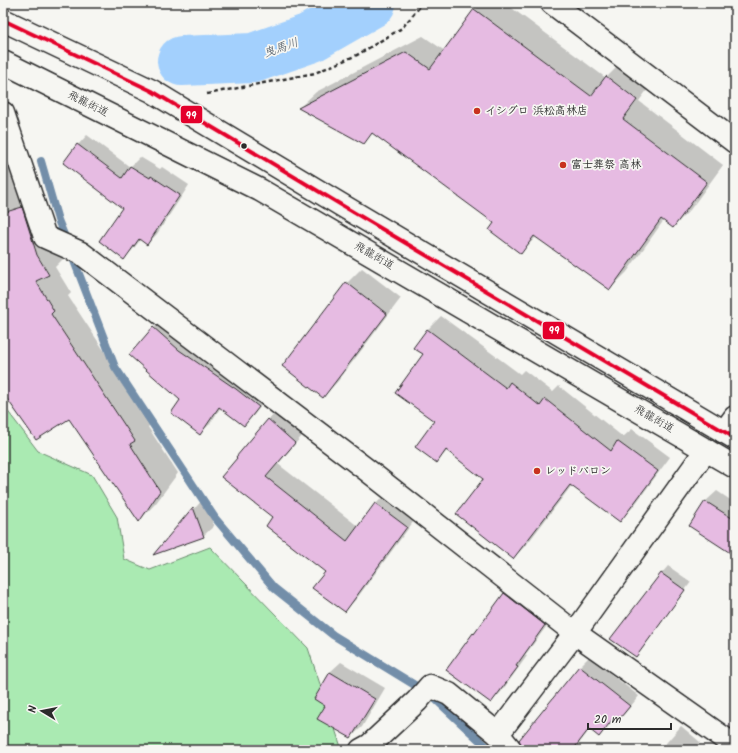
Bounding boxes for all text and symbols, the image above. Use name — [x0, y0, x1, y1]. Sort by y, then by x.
water label: 曳馬川 — [261, 33, 301, 63]
street label: 飛龍街道 — [64, 86, 112, 122]
place label: イシグロ 浜松高林店 — [485, 102, 588, 120]
line badge: 99 — [180, 105, 203, 124]
marker: イシグロ 浜松高林店 — [472, 106, 482, 116]
text: 99 — [185, 107, 197, 125]
unlabelled marker — [239, 141, 249, 151]
place label: 富士葬祭 高林 — [571, 156, 641, 174]
marker: 富士葬祭 高林 — [558, 160, 568, 170]
street label: 飛龍街道 — [350, 237, 398, 275]
line badge: 99 — [542, 321, 565, 340]
text: 99 — [548, 322, 560, 340]
street label: 飛龍街道 — [630, 400, 678, 438]
place label: レッドバロン — [545, 462, 611, 480]
marker: レッドバロン — [532, 466, 542, 476]
north arrow — [22, 691, 62, 731]
text: N — [24, 704, 43, 714]
scale bar — [588, 705, 671, 731]
text: 20 m — [594, 710, 622, 729]

